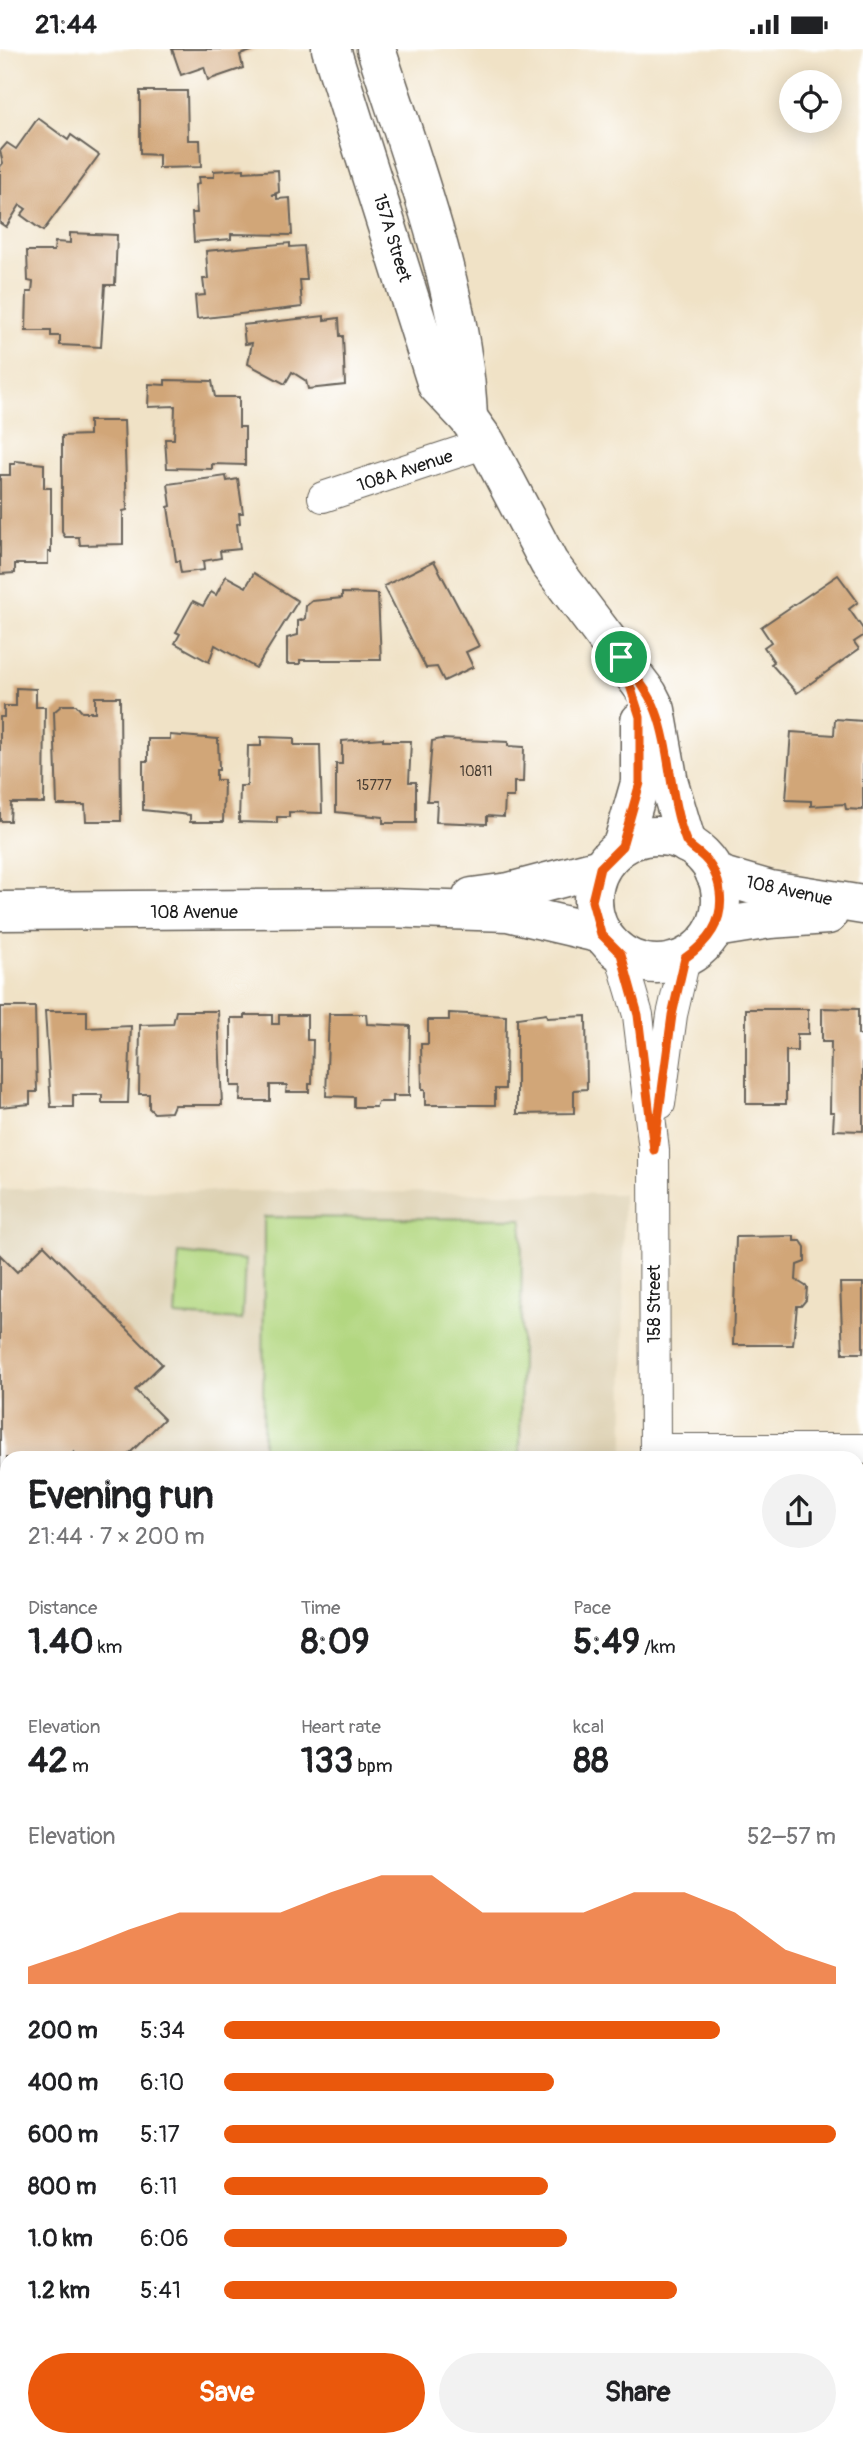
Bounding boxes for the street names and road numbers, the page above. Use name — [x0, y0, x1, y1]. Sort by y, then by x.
street label: 157A Street — [368, 191, 416, 285]
street label: 108A Avenue — [354, 445, 456, 497]
street label: 108 Avenue — [744, 871, 834, 911]
street label: 108 Avenue — [150, 901, 238, 924]
street label: 158 Street — [643, 1264, 666, 1343]

